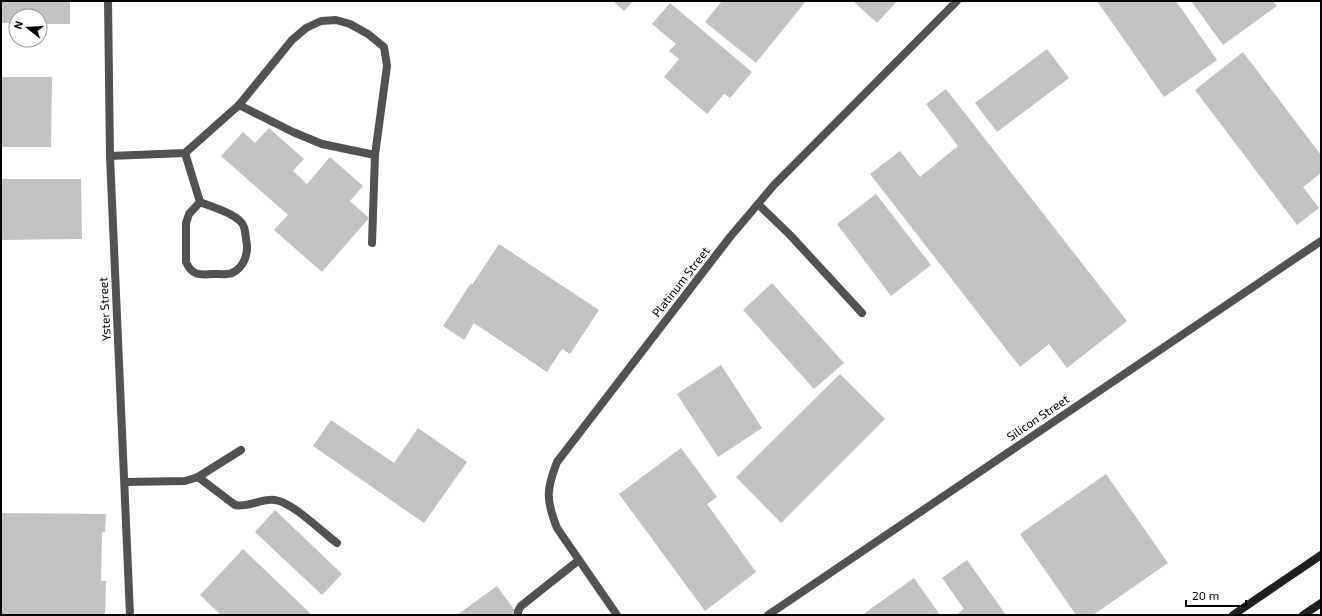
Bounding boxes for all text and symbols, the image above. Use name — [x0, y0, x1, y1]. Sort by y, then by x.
north arrow — [8, 8, 48, 48]
text: N — [11, 19, 25, 31]
street label: Platinum Street — [648, 243, 712, 319]
street label: Yster Street — [95, 276, 113, 341]
street label: Silicon Street — [1004, 391, 1071, 443]
scale bar — [1186, 582, 1246, 608]
text: 20 m — [1192, 588, 1219, 602]

